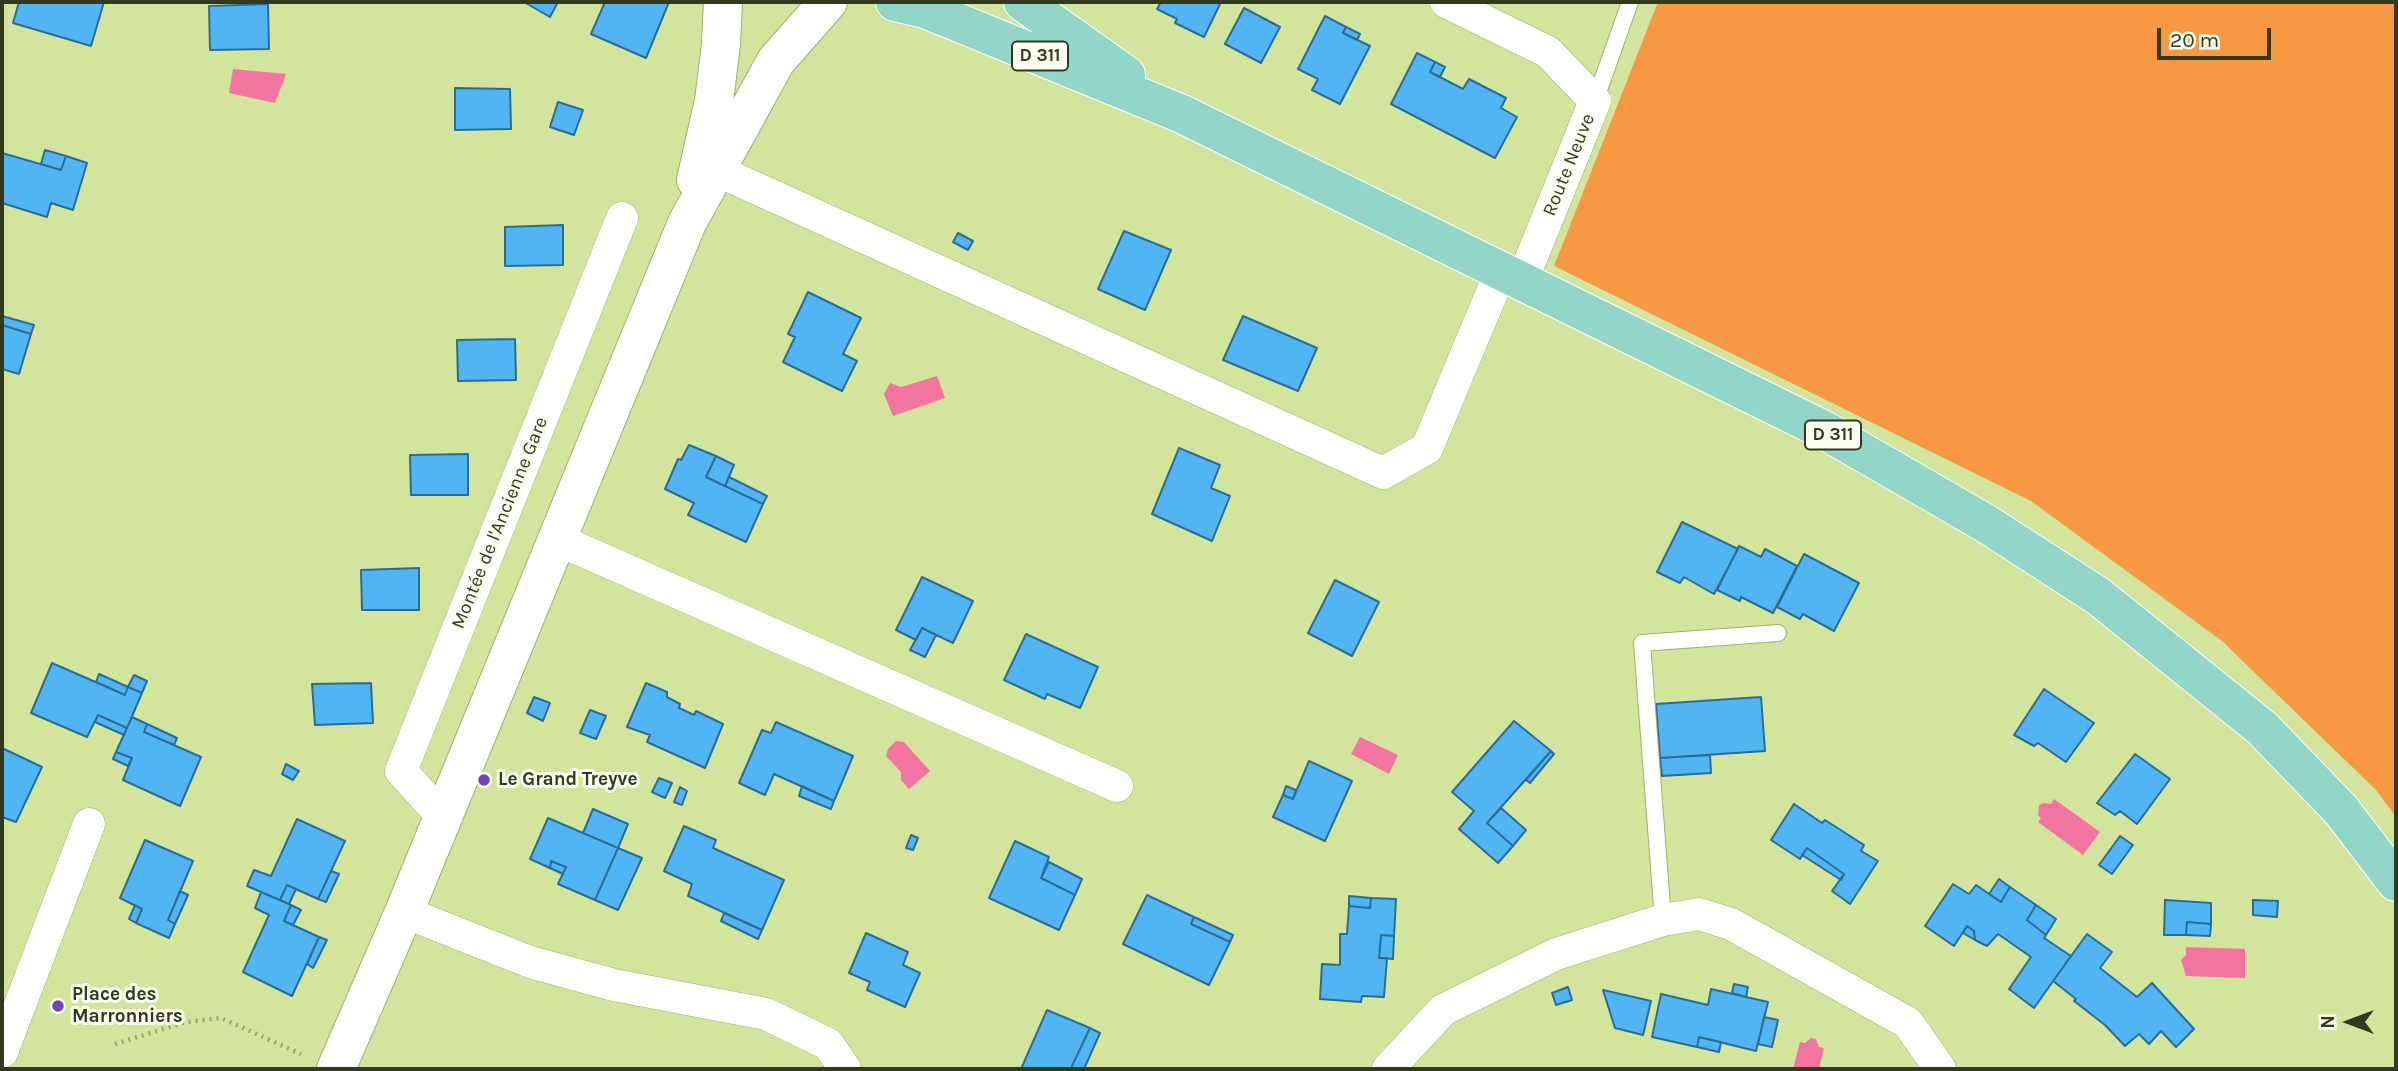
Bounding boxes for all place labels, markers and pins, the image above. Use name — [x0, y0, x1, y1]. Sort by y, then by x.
place label: Le Grand Treyve — [498, 769, 638, 791]
marker: Le Grand Treyve — [476, 772, 492, 788]
place label: Place des Marronniers — [72, 984, 183, 1028]
marker: Place des Marronniers — [50, 998, 66, 1014]

